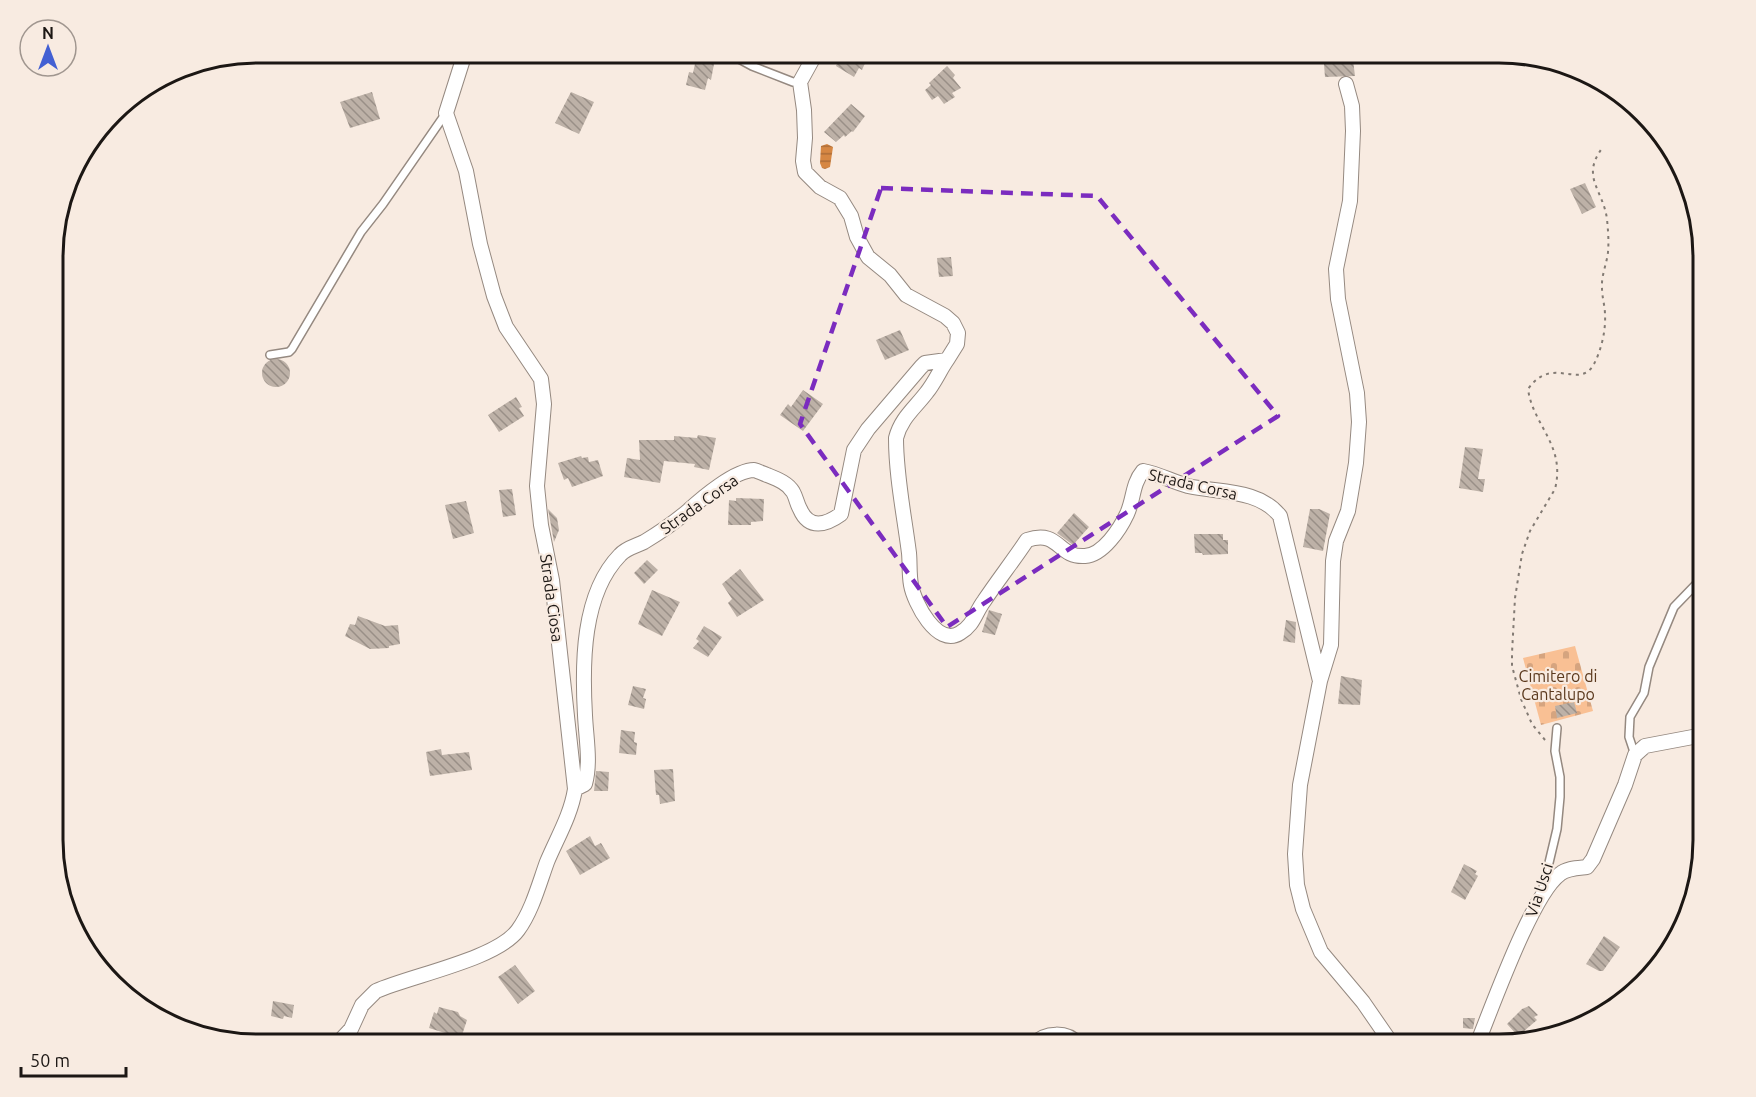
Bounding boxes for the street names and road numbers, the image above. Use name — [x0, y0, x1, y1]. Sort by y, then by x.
street label: Strada Corsa — [1147, 465, 1239, 503]
street label: Strada Corsa — [657, 471, 741, 537]
street label: Strada Ciosa — [537, 553, 567, 643]
street label: Via Usci — [1522, 861, 1556, 919]

